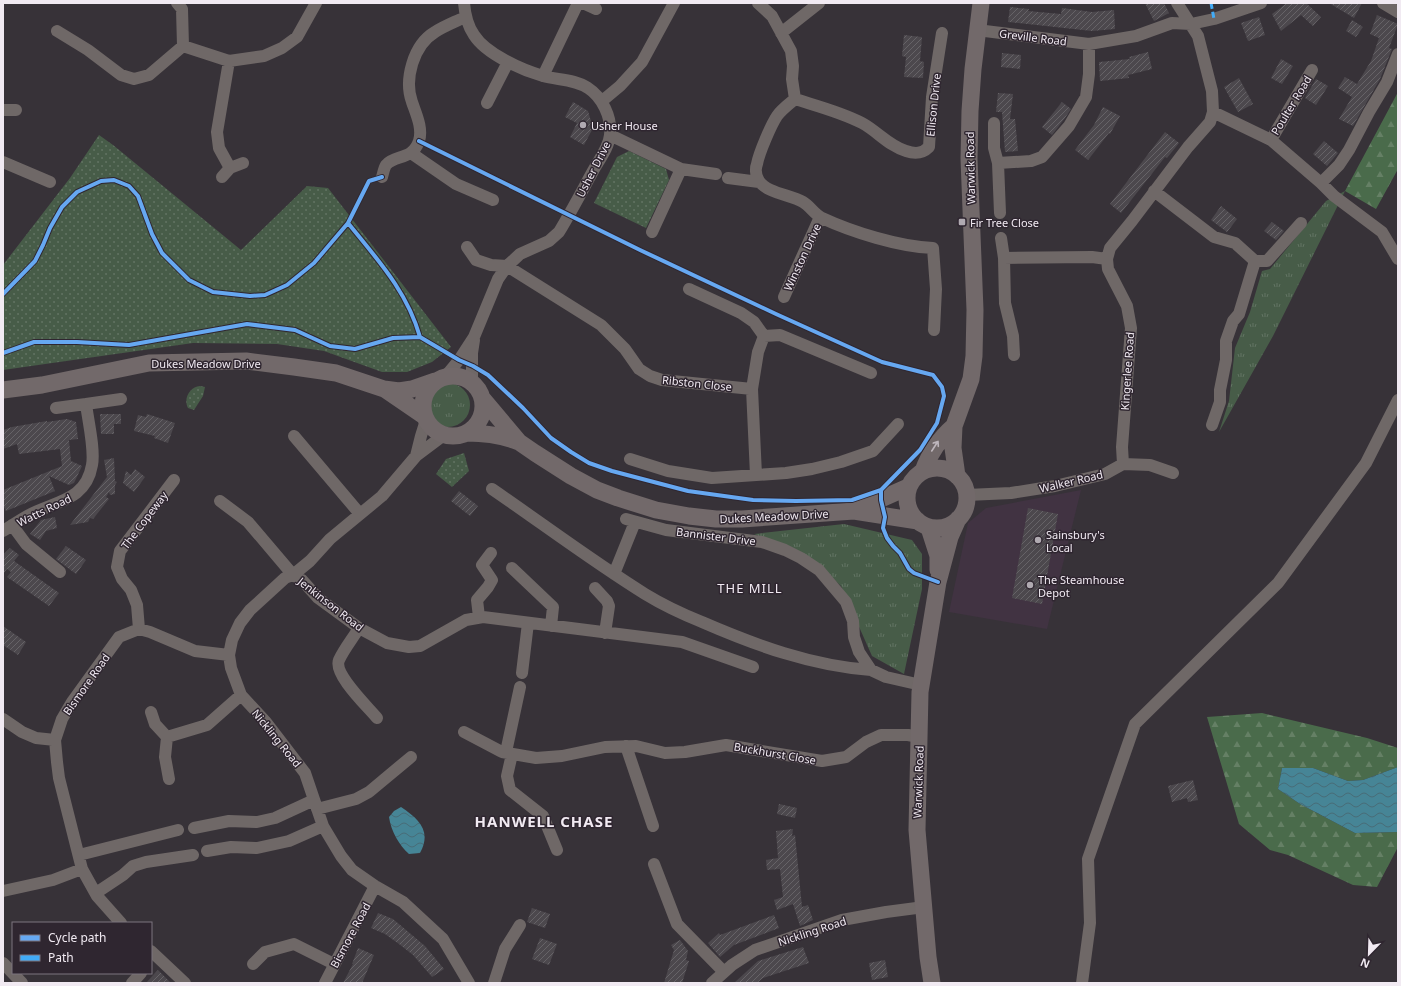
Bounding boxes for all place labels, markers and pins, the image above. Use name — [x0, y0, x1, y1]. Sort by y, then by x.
place label: Usher House — [591, 118, 658, 133]
marker: Usher House — [578, 120, 588, 130]
place label: Fir Tree Close — [970, 215, 1039, 230]
marker: Fir Tree Close — [957, 217, 967, 227]
place label: Sainsbury's Local — [1046, 527, 1105, 555]
marker: Sainsbury's Local — [1033, 535, 1043, 545]
place label: The Steamhouse Depot — [1038, 572, 1124, 600]
marker: The Steamhouse Depot — [1025, 580, 1035, 590]

